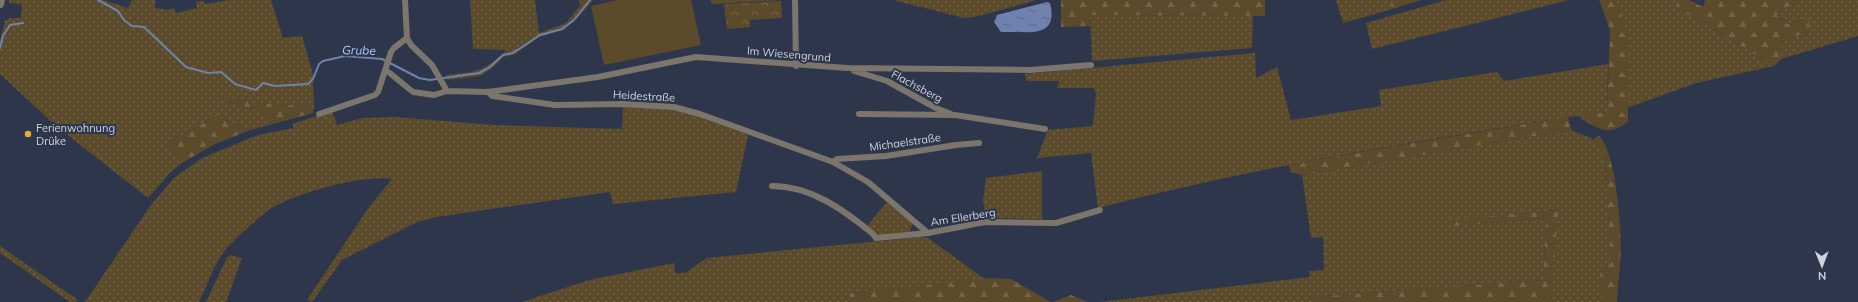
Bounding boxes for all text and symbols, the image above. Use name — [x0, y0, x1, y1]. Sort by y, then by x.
water label: Grube — [342, 42, 376, 58]
street label: Im Wiesengrund — [746, 43, 832, 65]
street label: Flachsberg — [889, 67, 945, 105]
street label: Heidestraße — [612, 87, 676, 105]
place label: Ferienwohnung Drüke — [36, 121, 115, 148]
marker: Ferienwohnung Drüke — [23, 129, 33, 139]
street label: Michaelstraße — [868, 130, 942, 154]
street label: Am Ellerberg — [930, 205, 996, 229]
north arrow — [1802, 246, 1842, 286]
text: N — [1818, 269, 1826, 283]

